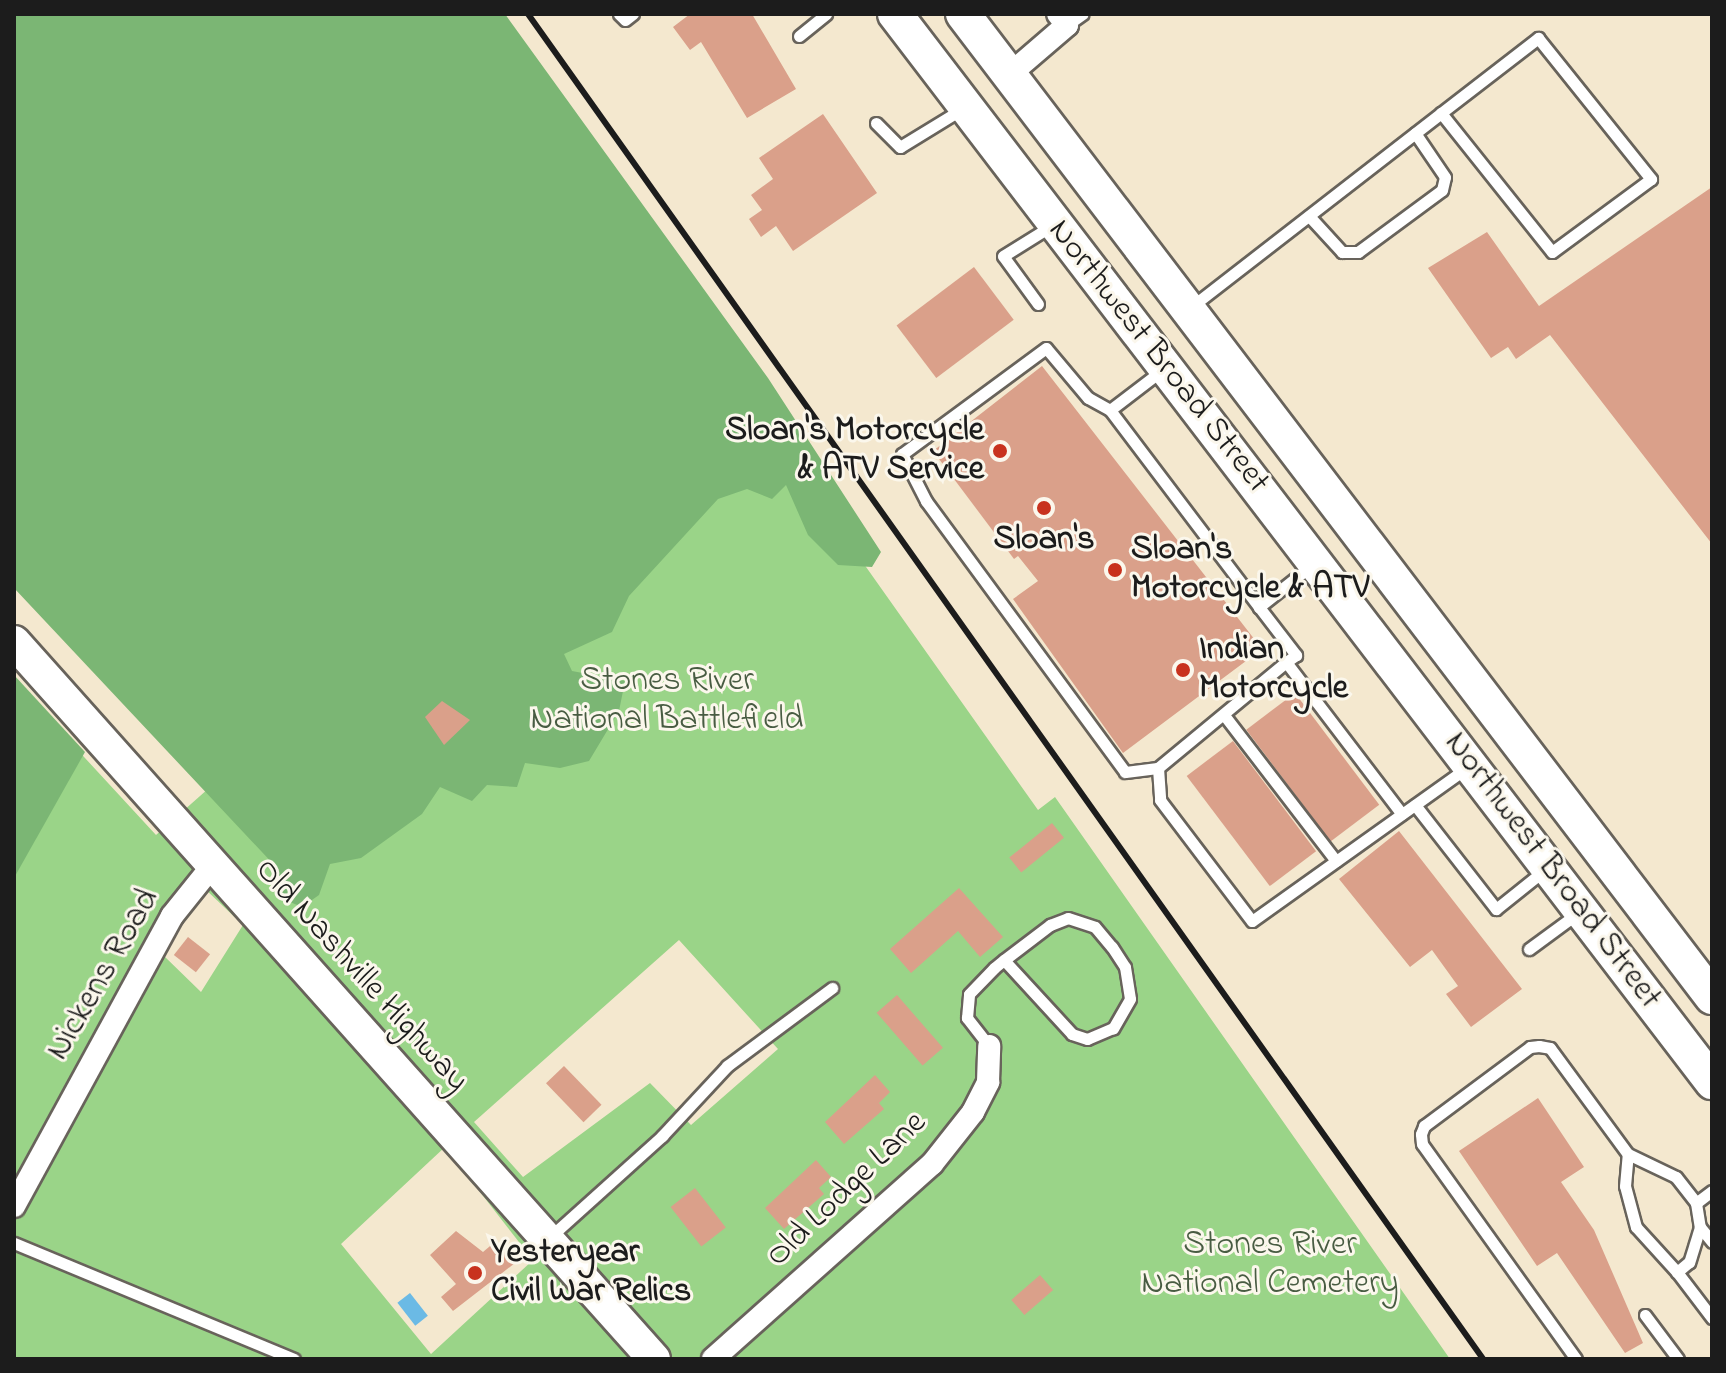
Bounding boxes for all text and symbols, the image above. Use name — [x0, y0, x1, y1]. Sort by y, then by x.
street label: Northwest Broad Street — [1038, 212, 1278, 502]
place label: Sloan's Motorcycle & ATV Service — [725, 411, 984, 490]
marker: Sloan's Motorcycle & ATV Service — [991, 442, 1009, 460]
marker: Sloan's — [1035, 499, 1053, 517]
place label: Sloan's — [993, 521, 1095, 561]
place label: Sloan's Motorcycle & ATV — [1131, 530, 1369, 610]
marker: Sloan's Motorcycle & ATV — [1106, 561, 1124, 579]
place label: Indian Motorcycle — [1199, 630, 1348, 710]
park label: Stones River National Battlefield — [531, 661, 803, 740]
marker: Indian Motorcycle — [1174, 661, 1192, 679]
street label: Northwest Broad Street — [1435, 724, 1669, 1018]
street label: Old Nashville Highway — [245, 851, 477, 1101]
street label: Nickens Road — [39, 882, 169, 1068]
street label: Old Lodge Lane — [758, 1103, 936, 1277]
park label: Stones River National Cemetery — [1141, 1225, 1399, 1304]
place label: Yesteryear Civil War Relics — [491, 1233, 691, 1312]
marker: Yesteryear Civil War Relics — [466, 1264, 484, 1282]

